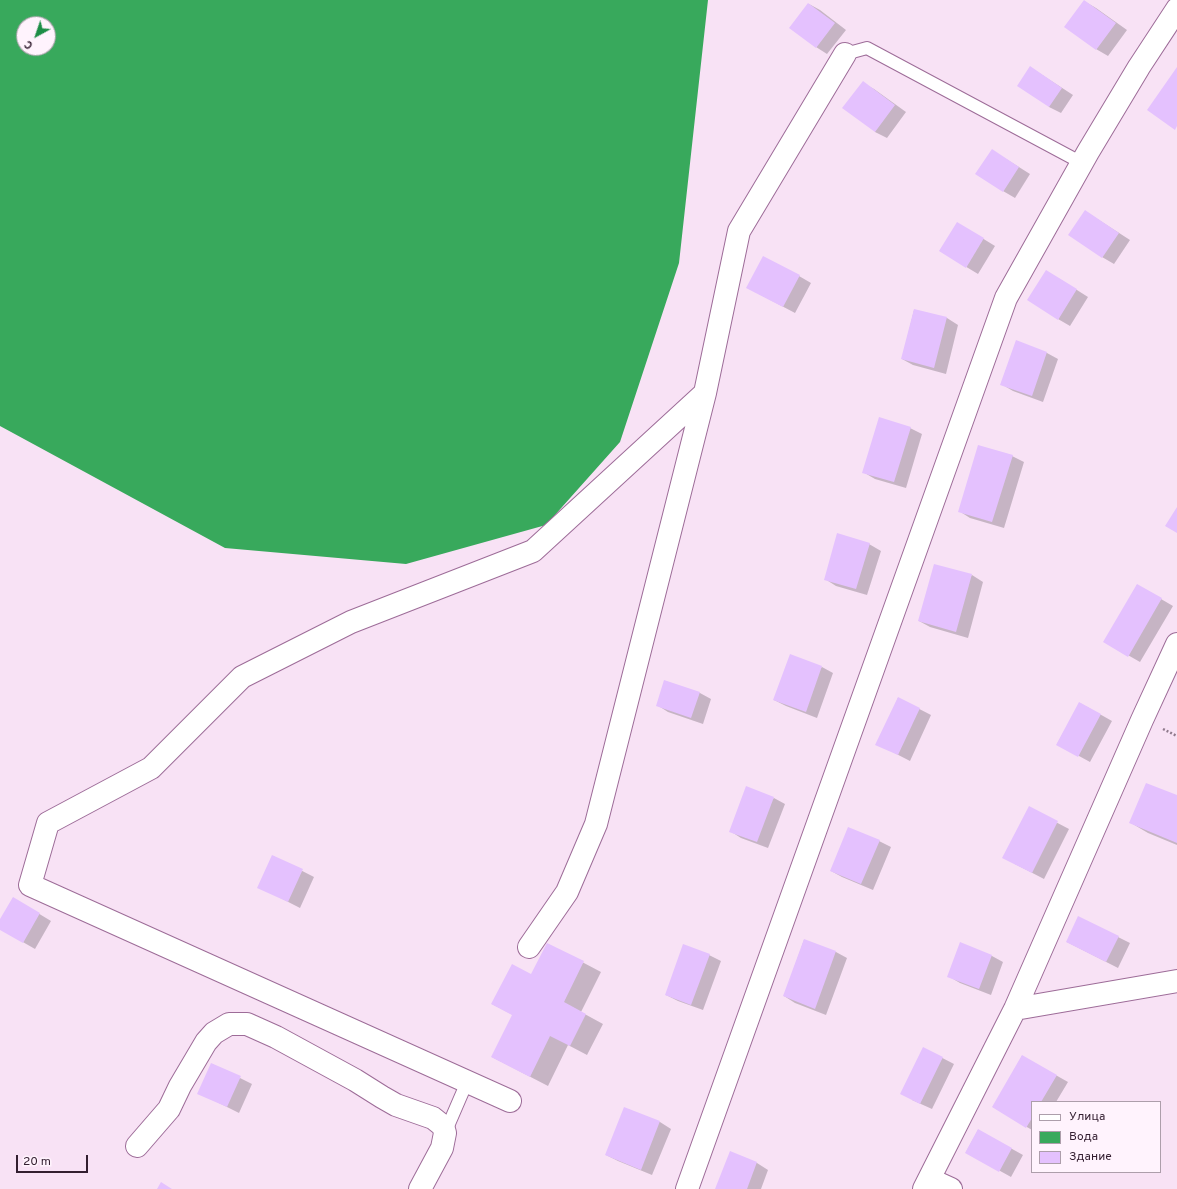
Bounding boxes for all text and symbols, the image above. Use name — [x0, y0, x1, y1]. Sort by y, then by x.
north arrow — [16, 16, 56, 56]
text: С — [22, 37, 36, 52]
legend — [1031, 1101, 1161, 1173]
text: Улица — [1069, 1109, 1105, 1125]
text: Вода — [1069, 1129, 1098, 1145]
scale bar — [18, 1147, 90, 1173]
text: Здание — [1069, 1149, 1112, 1165]
text: 20 m — [23, 1154, 51, 1170]

